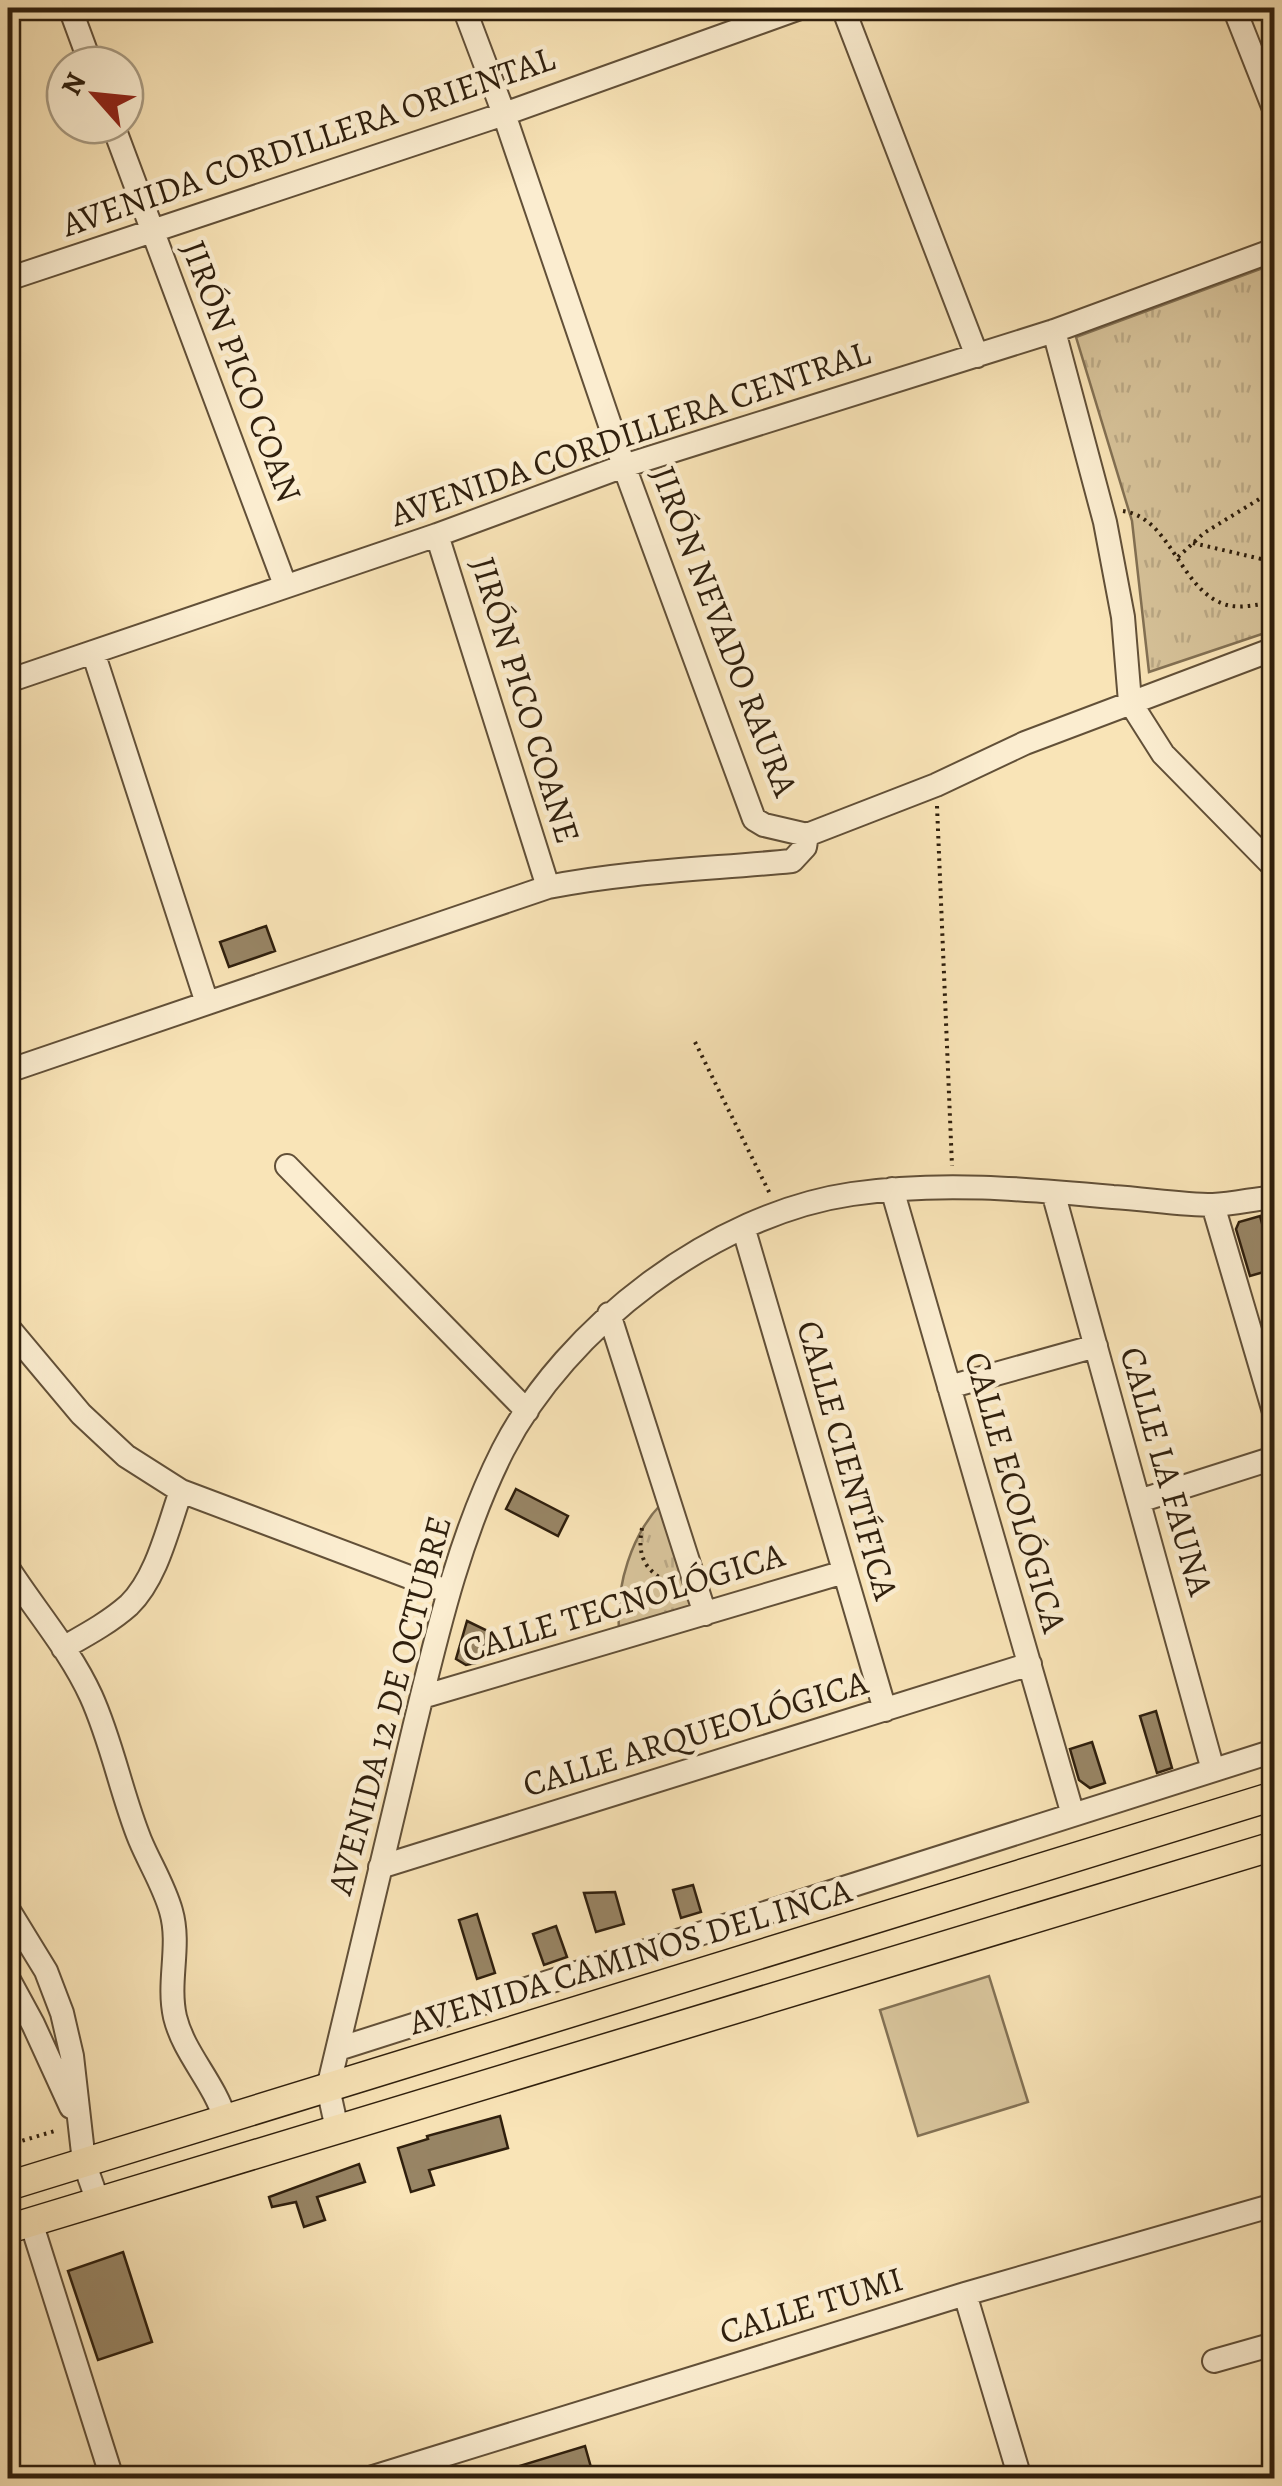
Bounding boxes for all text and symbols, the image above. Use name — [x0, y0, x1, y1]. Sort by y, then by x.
street label: AVENIDA CORDILLERA ORIENTAL — [56, 37, 560, 245]
north arrow — [45, 45, 145, 145]
street label: JIRÓN PICO COAN — [170, 233, 314, 509]
street label: AVENIDA CORDILLERA CENTRAL — [383, 328, 876, 538]
street label: JIRÓN NEVADO RAURA — [640, 459, 810, 804]
street label: JIRÓN PICO COANE — [460, 551, 592, 849]
street label: CALLE CIENTÍFICA — [785, 1315, 911, 1606]
street label: CALLE LA FAUNA — [1109, 1341, 1226, 1601]
street label: CALLE ECOLÓGICA — [953, 1346, 1079, 1639]
street label: AVENIDA 12 DE OCTUBRE — [315, 1510, 463, 1901]
street label: CALLE TECNOLÓGICA — [456, 1530, 791, 1674]
street label: CALLE ARQUEOLÓGICA — [517, 1658, 874, 1808]
street label: AVENIDA CAMINOS DEL INCA — [402, 1866, 858, 2046]
street label: CALLE TUMI — [713, 2254, 909, 2356]

